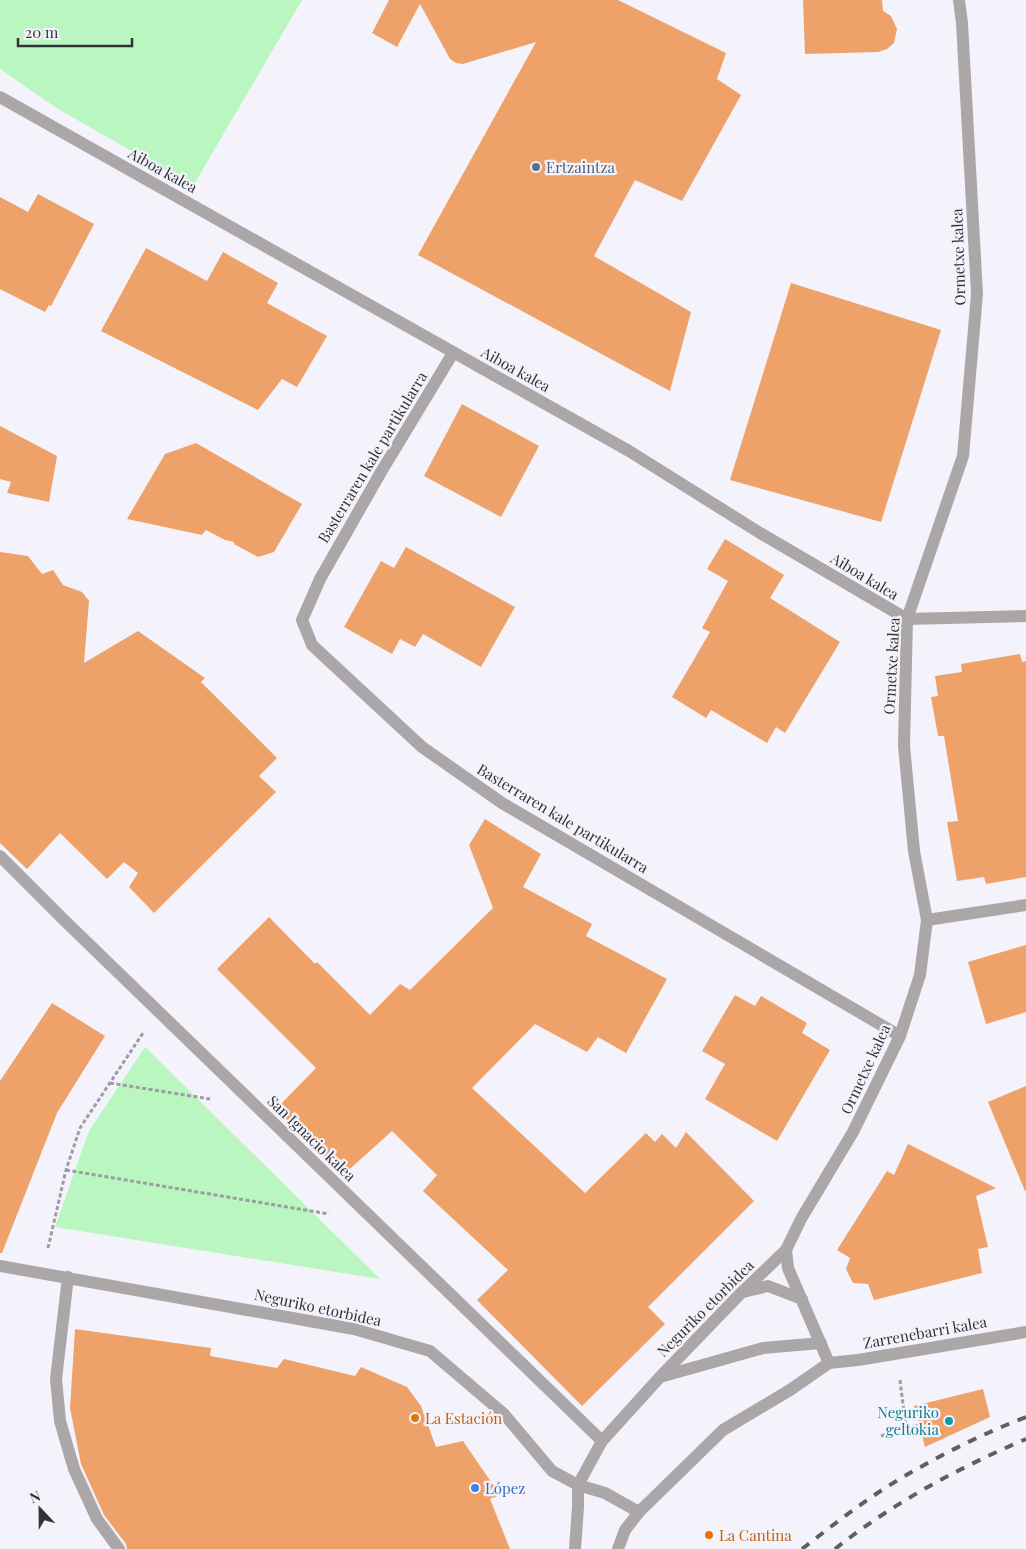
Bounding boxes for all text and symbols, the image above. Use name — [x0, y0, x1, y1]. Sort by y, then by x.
scale bar — [18, 15, 131, 47]
text: 20 m — [25, 22, 59, 42]
street label: Aiboa kalea — [124, 142, 201, 197]
place label: Ertzaintza — [546, 157, 616, 177]
marker: Ertzaintza — [530, 161, 542, 173]
street label: Ormetxe kalea — [946, 208, 970, 306]
street label: Aiboa kalea — [477, 341, 554, 396]
street label: Basterraren kale partikularra — [313, 367, 431, 546]
street label: Aiboa kalea — [826, 547, 903, 604]
street label: Ormetxe kalea — [878, 616, 904, 715]
street label: Basterraren kale partikularra — [474, 759, 653, 877]
street label: Ormetxe kalea — [835, 1020, 895, 1117]
street label: San Ignacio kalea — [264, 1091, 361, 1186]
street label: Neguriko etorbidea — [652, 1255, 758, 1361]
street label: Neguriko etorbidea — [253, 1284, 384, 1330]
street label: Zarrenebarri kalea — [862, 1311, 989, 1353]
place label: Neguriko geltokia — [877, 1402, 940, 1439]
place label: La Estación — [425, 1408, 502, 1428]
marker: La Estación — [409, 1412, 421, 1424]
marker: Neguriko geltokia — [943, 1415, 955, 1427]
place label: López — [485, 1478, 526, 1498]
marker: López — [469, 1482, 481, 1494]
north arrow — [15, 1484, 65, 1534]
text: N — [27, 1486, 43, 1507]
place label: La Cantina — [719, 1525, 792, 1545]
marker: La Cantina — [703, 1529, 715, 1541]

